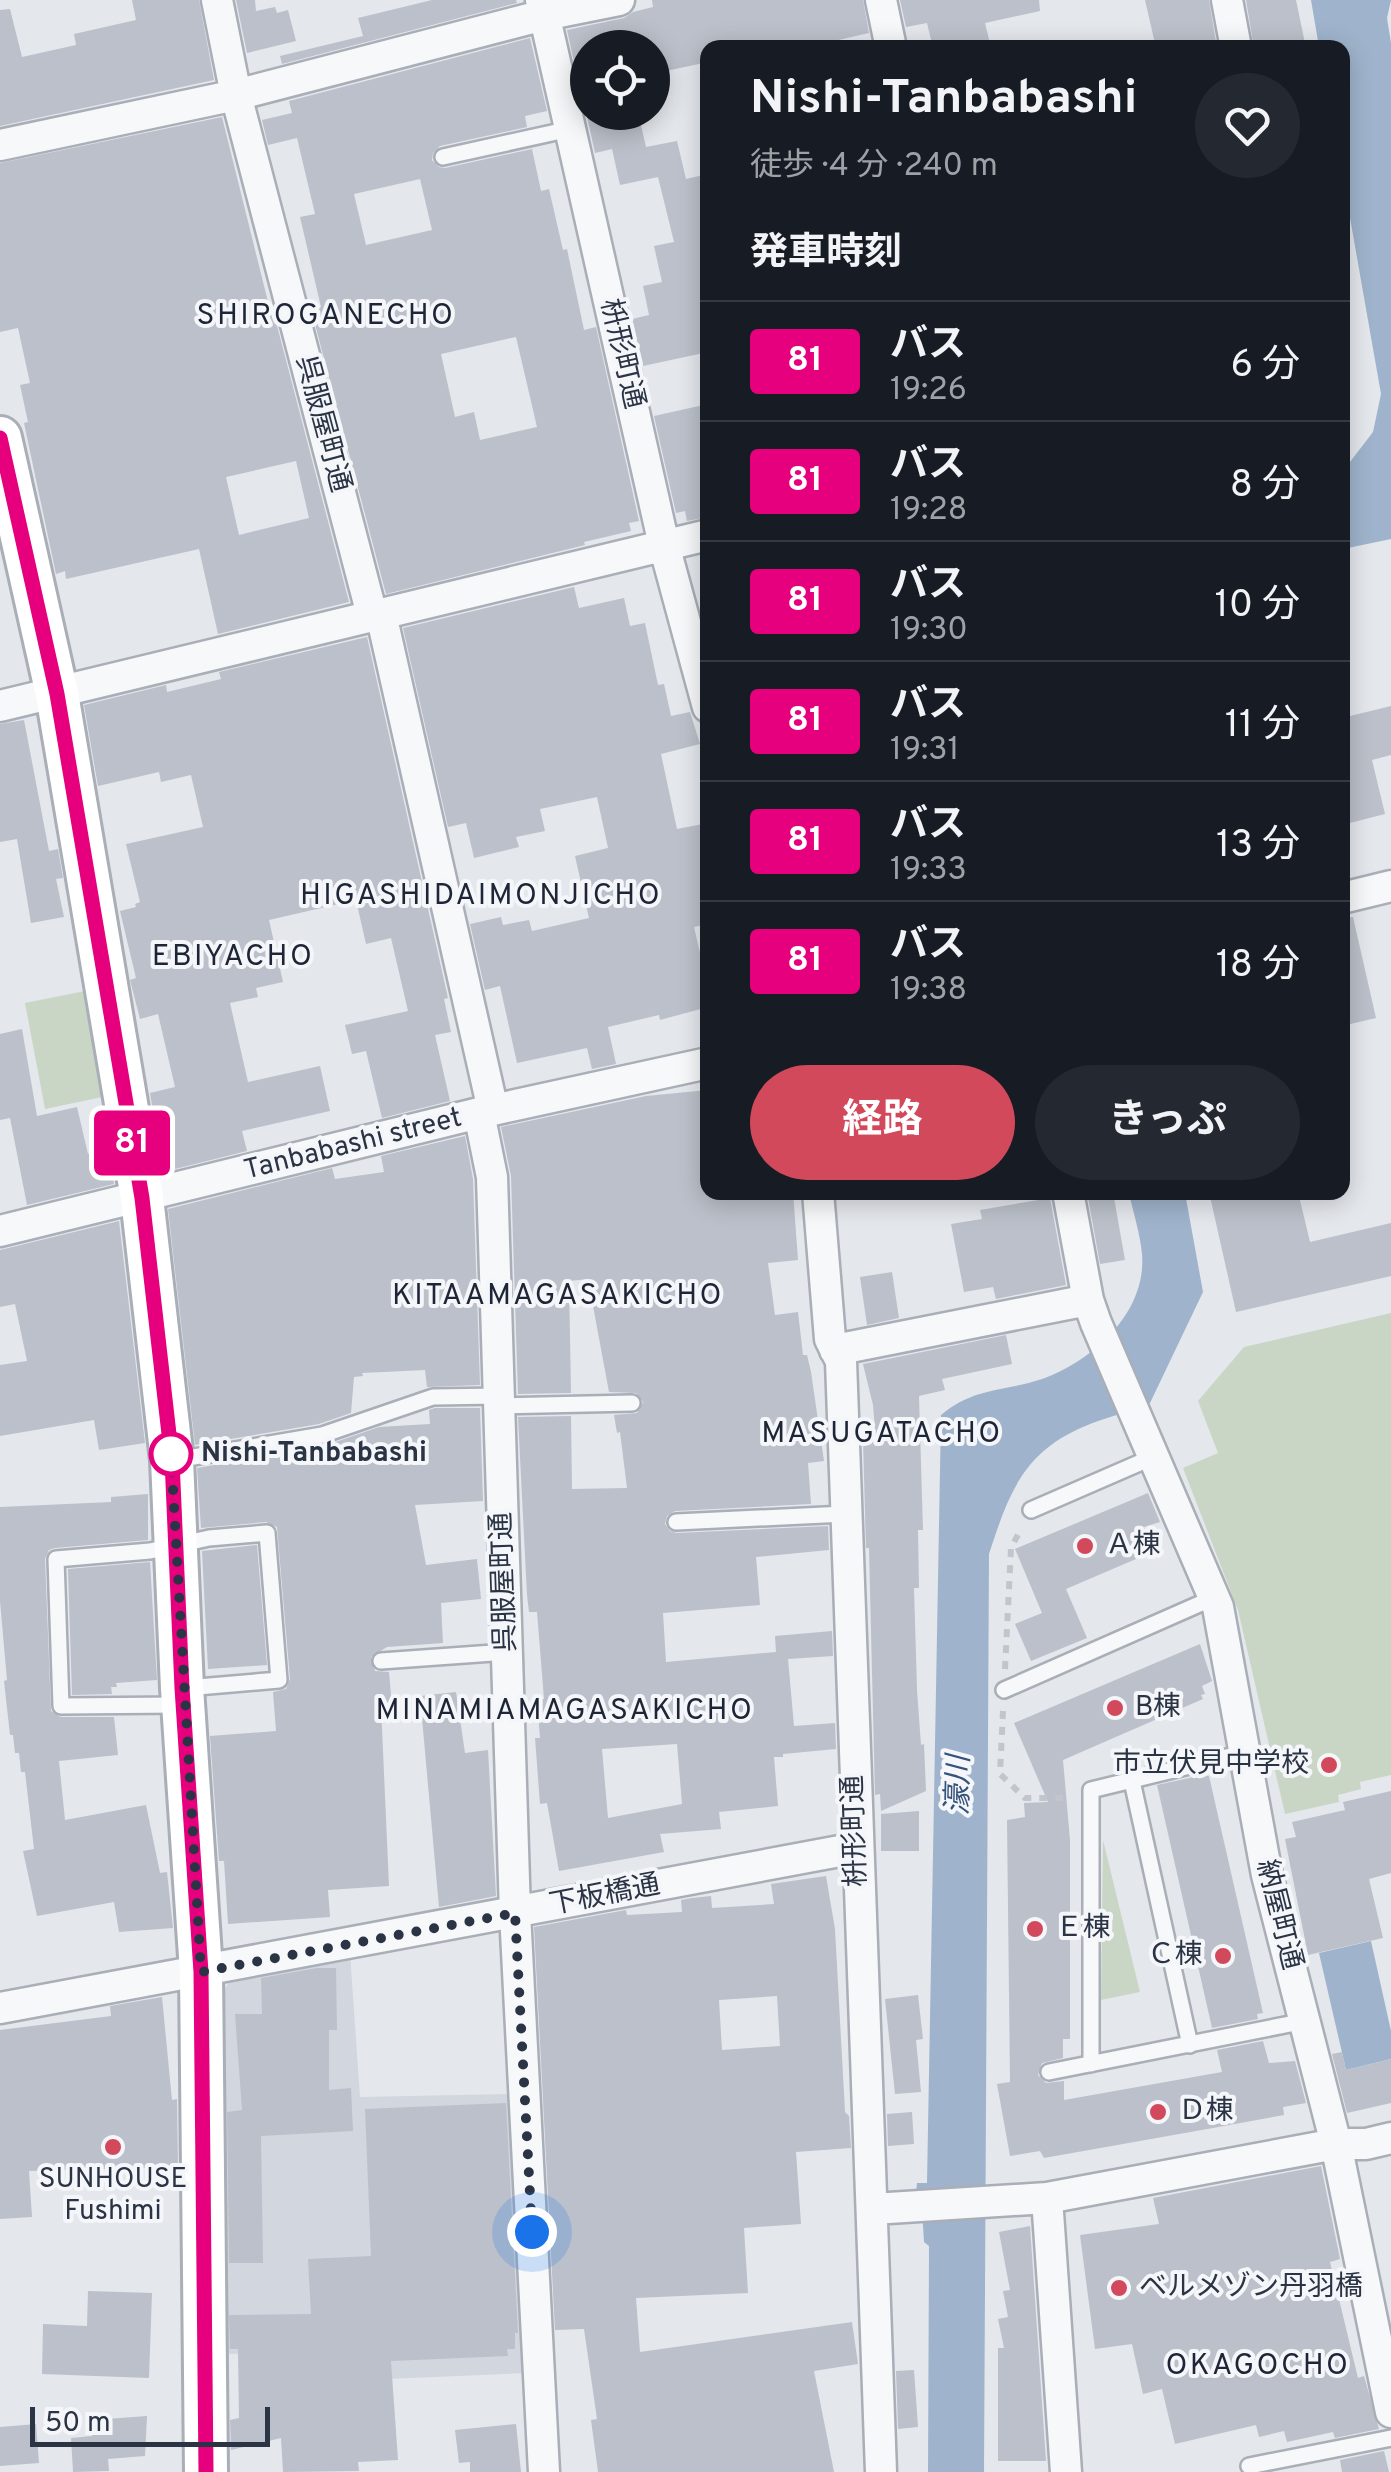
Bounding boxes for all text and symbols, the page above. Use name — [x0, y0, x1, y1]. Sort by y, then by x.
map controls — [570, 30, 670, 130]
button: locate — [570, 30, 670, 130]
text: Nishi-Tanbabashi — [750, 70, 1137, 130]
button: heart — [1195, 73, 1300, 178]
text: 徒歩 · 4 分 · 240 m — [750, 147, 998, 187]
text: 発車時刻 — [750, 230, 902, 279]
street label: 枡形町通 — [591, 295, 651, 413]
district label: SHIROGANECHO — [197, 298, 456, 335]
text: バス — [890, 322, 966, 371]
text: 81 — [787, 339, 823, 383]
text: 6 分 — [1230, 342, 1300, 391]
street label: 呉服屋町通 — [286, 352, 358, 496]
text: 19:26 — [890, 371, 967, 411]
text: バス — [890, 442, 966, 491]
text: 81 — [787, 459, 823, 503]
text: 8 分 — [1230, 462, 1300, 511]
text: 19:28 — [890, 491, 967, 531]
text: バス — [890, 562, 966, 611]
text: 81 — [787, 579, 823, 623]
text: 10 分 — [1214, 582, 1300, 631]
text: 19:30 — [890, 611, 968, 651]
text: バス — [890, 682, 966, 731]
text: 81 — [787, 699, 823, 743]
text: 11 分 — [1225, 702, 1300, 751]
text: 19:31 — [890, 731, 959, 771]
text: バス — [890, 802, 966, 851]
text: 81 — [787, 819, 823, 863]
text: 13 分 — [1216, 822, 1300, 871]
text: 19:33 — [890, 851, 967, 891]
district label: HIGASHIDAIMONJICHO — [300, 878, 662, 915]
text: バス — [890, 922, 966, 971]
district label: EBIYACHO — [152, 939, 314, 976]
text: 81 — [787, 939, 823, 983]
text: 18 分 — [1216, 942, 1300, 991]
text: 19:38 — [890, 971, 967, 1011]
button: 経路 — [750, 1065, 1015, 1180]
button: きっぷ — [1035, 1065, 1300, 1180]
street label: Tanbabashi street — [240, 1101, 466, 1189]
line badge: 81 — [87, 1110, 177, 1176]
text: 81 — [114, 1121, 150, 1165]
district label: KITAAMAGASAKICHO — [392, 1278, 724, 1315]
district label: MASUGATACHO — [761, 1416, 1003, 1453]
marker: Nishi-Tanbabashi — [150, 1433, 192, 1475]
place label: Nishi-Tanbabashi — [201, 1436, 427, 1472]
street label: 呉服屋町通 — [485, 1511, 525, 1653]
place label: Ａ棟 — [1105, 1528, 1161, 1564]
marker: Ａ棟 — [1074, 1535, 1096, 1557]
place label: B棟 — [1135, 1690, 1181, 1726]
district label: MINAMIAMAGASAKICHO — [376, 1693, 754, 1730]
marker: B棟 — [1104, 1697, 1126, 1719]
place label: 市立伏見中学校 — [1113, 1747, 1309, 1783]
water label: 濠川 — [941, 1752, 979, 1815]
marker: 市立伏見中学校 — [1318, 1754, 1340, 1776]
street label: 枡形町通 — [836, 1774, 876, 1888]
street label: 納屋町通 — [1247, 1856, 1309, 1974]
street label: 下板橋通 — [547, 1868, 663, 1924]
place label: Ｅ棟 — [1055, 1911, 1111, 1947]
marker: Ｅ棟 — [1024, 1918, 1046, 1940]
place label: Ｃ棟 — [1147, 1938, 1203, 1974]
marker: Ｃ棟 — [1212, 1945, 1234, 1967]
place label: Ｄ棟 — [1178, 2094, 1234, 2130]
marker: Ｄ棟 — [1147, 2101, 1169, 2123]
marker: SUNHOUSE Fushimi — [102, 2136, 124, 2158]
place label: SUNHOUSE Fushimi — [39, 2162, 187, 2230]
your location — [507, 2207, 557, 2257]
place label: ベルメゾン丹羽橋 — [1139, 2270, 1363, 2306]
marker: ベルメゾン丹羽橋 — [1108, 2277, 1130, 2299]
district label: OKAGOCHO — [1166, 2348, 1350, 2385]
scale bar — [30, 2402, 270, 2446]
text: 50 m — [45, 2406, 111, 2442]

